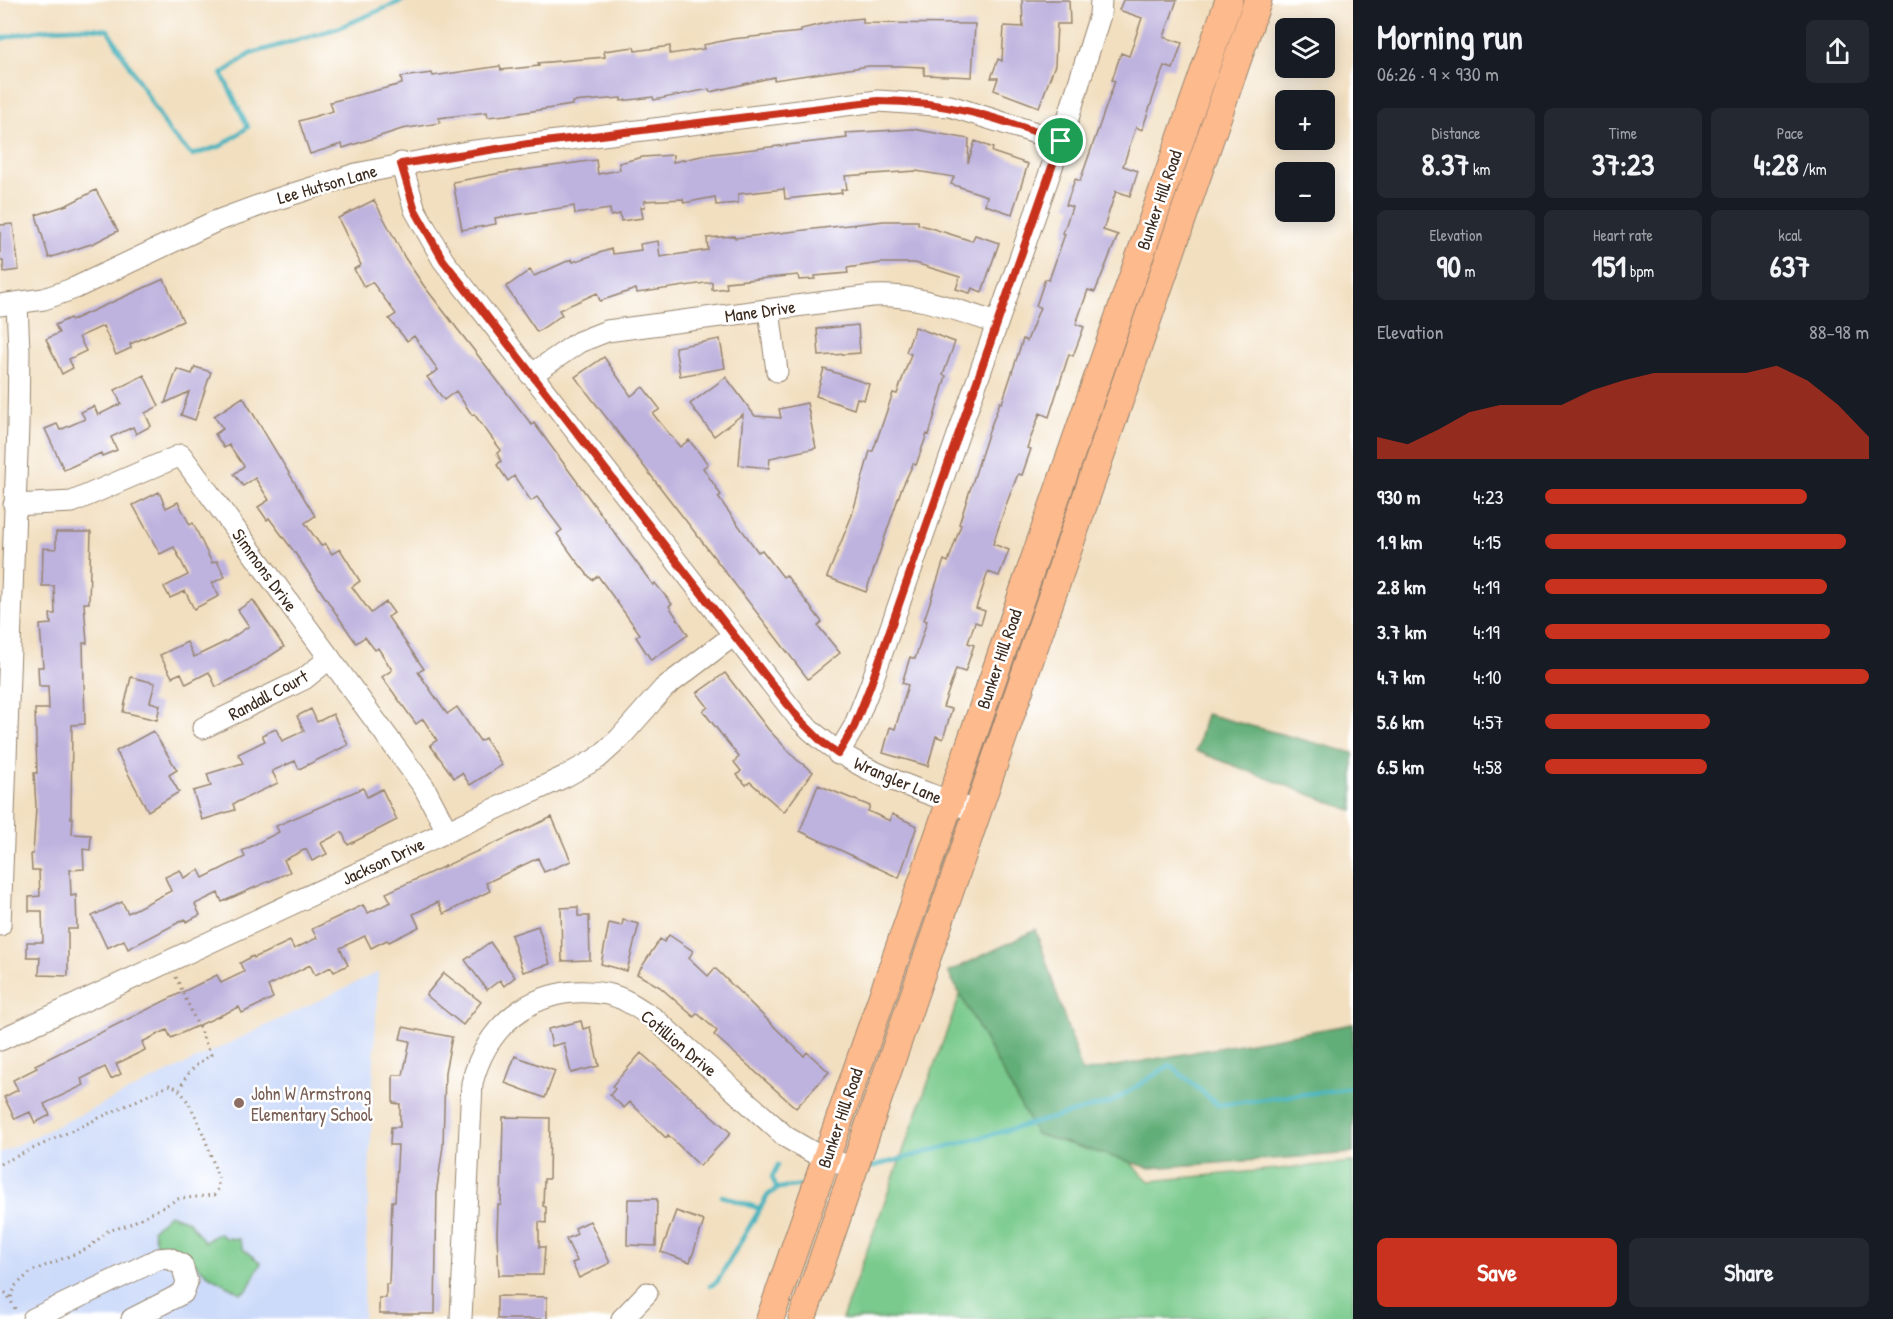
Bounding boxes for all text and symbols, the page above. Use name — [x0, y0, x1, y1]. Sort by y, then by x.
text: Morning run — [1377, 15, 1523, 59]
map controls — [1275, 18, 1335, 222]
button: layers — [1275, 18, 1335, 78]
button: share — [1806, 20, 1869, 83]
text: 06:26 · 9 × 930 m — [1377, 60, 1499, 87]
button: + — [1275, 90, 1335, 150]
pin — [1035, 115, 1086, 166]
text: Distance — [1432, 122, 1480, 144]
text: Time — [1609, 122, 1637, 144]
text: Pace — [1777, 122, 1803, 144]
icon: arrive — [1044, 124, 1077, 157]
text: 8.37 — [1422, 144, 1469, 184]
text: 37:23 — [1592, 144, 1654, 184]
text: 4:28 — [1753, 144, 1799, 184]
street label: Bunker Hill Road — [1130, 147, 1188, 253]
street label: Lee Hutson Lane — [274, 158, 380, 210]
text: km — [1469, 158, 1490, 180]
text: /km — [1799, 158, 1827, 180]
button: − — [1275, 162, 1335, 222]
text: Elevation — [1429, 224, 1483, 246]
text: Heart rate — [1593, 224, 1653, 246]
text: kcal — [1778, 224, 1802, 246]
text: 90 — [1436, 246, 1461, 286]
text: 151 — [1592, 246, 1626, 286]
text: 637 — [1770, 246, 1810, 286]
text: m — [1461, 260, 1476, 282]
text: bpm — [1626, 260, 1654, 282]
street label: Mane Drive — [723, 294, 797, 328]
text: Elevation — [1377, 318, 1443, 345]
text: 88–98 m — [1809, 318, 1869, 345]
text: 930 m — [1377, 483, 1420, 510]
text: 4:23 — [1473, 483, 1503, 510]
street label: Simmons Drive — [226, 523, 304, 617]
text: 1.9 km — [1377, 528, 1422, 555]
text: 4:15 — [1473, 528, 1501, 555]
text: 2.8 km — [1377, 573, 1426, 600]
text: 4:19 — [1473, 573, 1500, 600]
street label: Bunker Hill Road — [970, 606, 1028, 712]
text: 3.7 km — [1377, 618, 1427, 645]
text: 4:19 — [1473, 618, 1500, 645]
street label: Randall Court — [224, 663, 313, 726]
text: 4.7 km — [1377, 663, 1425, 690]
text: 4:10 — [1473, 663, 1501, 690]
text: 5.6 km — [1377, 708, 1424, 735]
text: 4:57 — [1473, 708, 1504, 735]
street label: Wrangler Lane — [850, 750, 946, 810]
text: 6.5 km — [1377, 753, 1424, 780]
text: 4:58 — [1473, 753, 1502, 780]
street label: Jackson Drive — [338, 831, 428, 891]
street label: Cotillion Drive — [636, 1004, 722, 1082]
street label: Bunker Hill Road — [811, 1065, 869, 1171]
place label: John W Armstrong Elementary School — [251, 1081, 373, 1127]
marker: John W Armstrong Elementary School — [232, 1096, 246, 1110]
button: Save — [1377, 1238, 1617, 1307]
button: Share — [1629, 1238, 1869, 1307]

